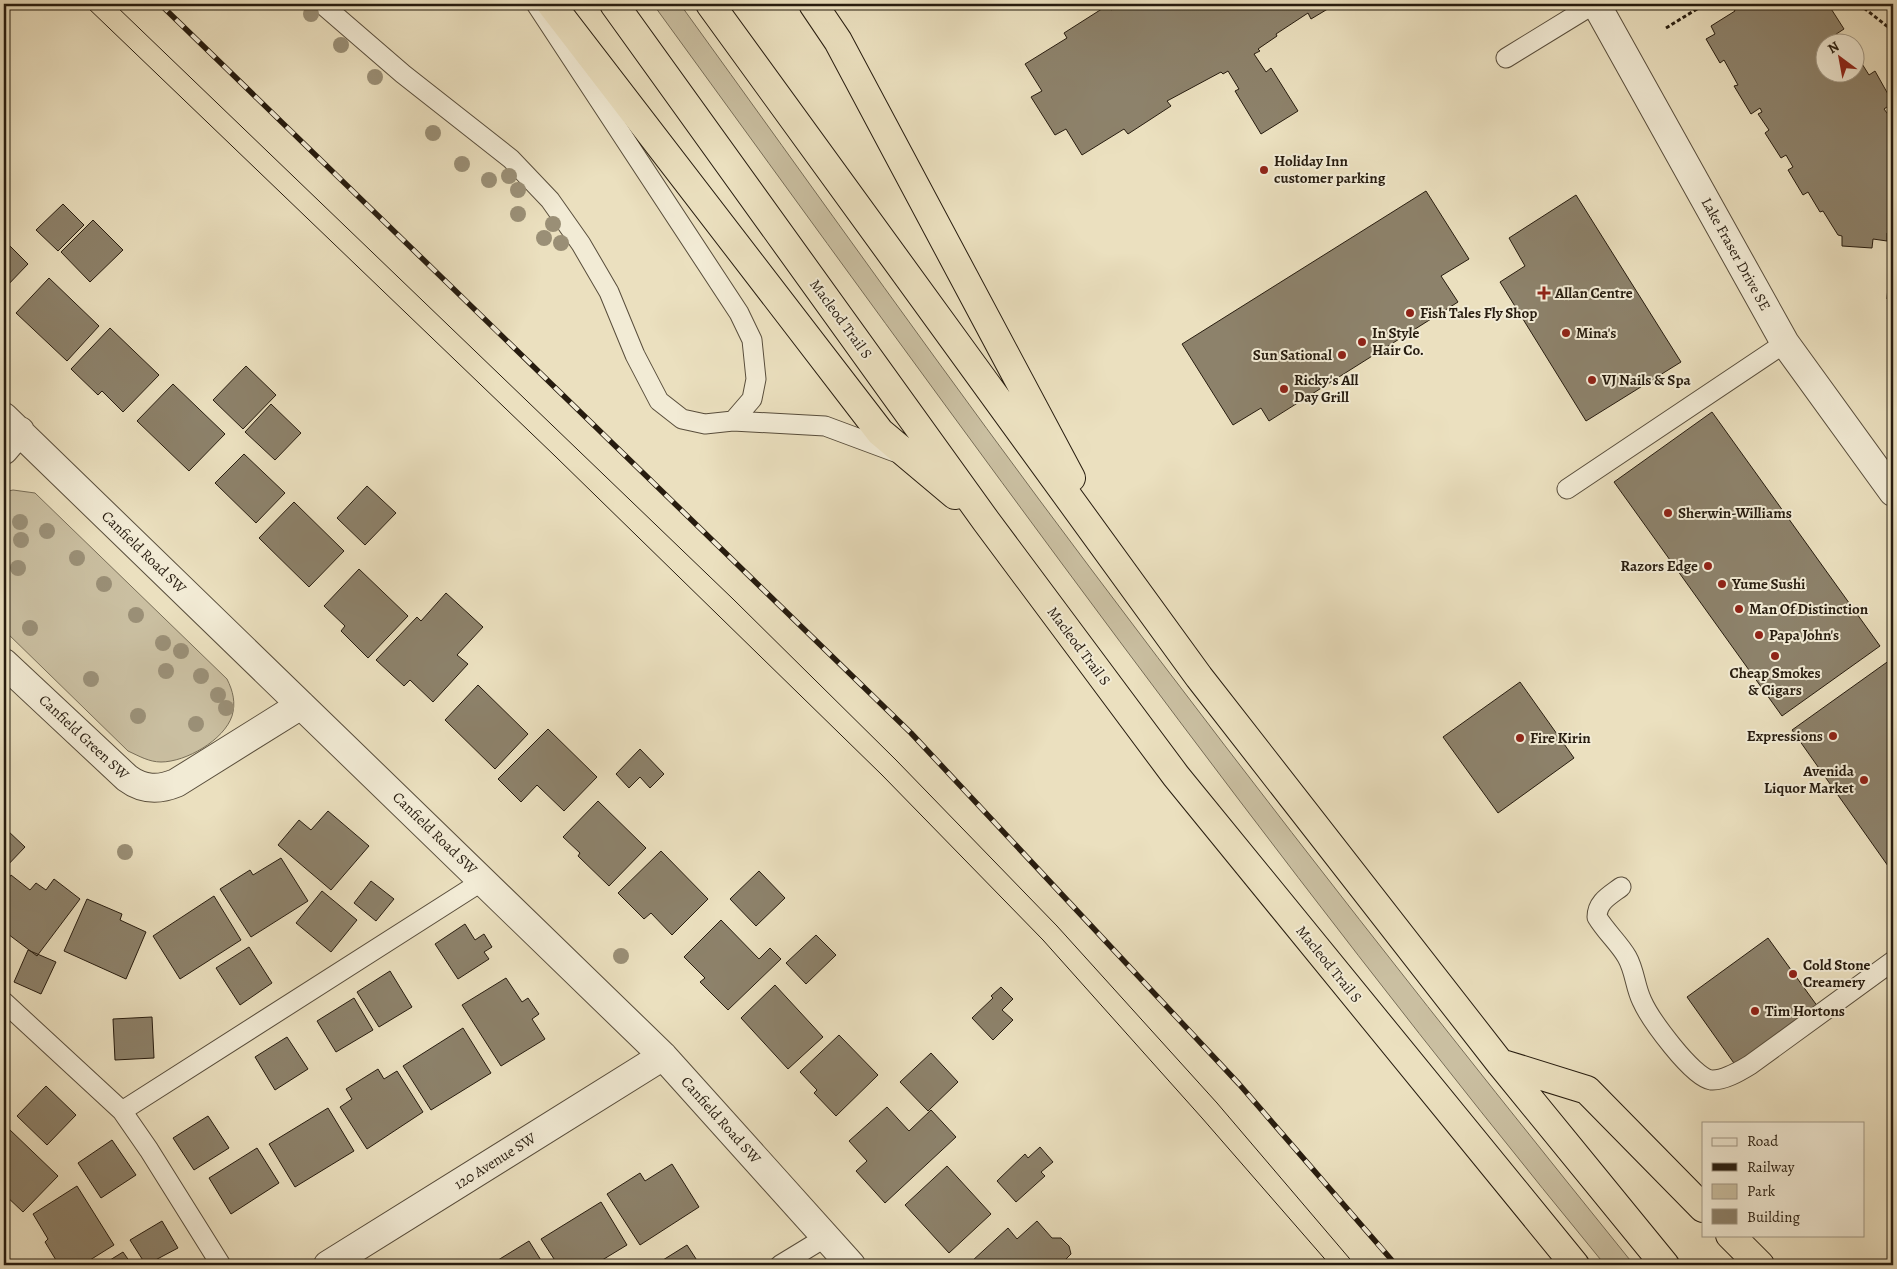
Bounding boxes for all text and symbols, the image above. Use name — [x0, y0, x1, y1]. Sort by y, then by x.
north arrow — [1814, 32, 1864, 82]
text: N — [1824, 37, 1843, 58]
place label: Holiday Inn customer parking — [1274, 151, 1386, 188]
marker: Holiday Inn customer parking — [1258, 164, 1270, 176]
street label: Lake Fraser Drive SE — [1697, 194, 1775, 314]
street label: Macleod Trail S — [805, 275, 877, 363]
place label: Allan Centre — [1554, 283, 1633, 303]
marker: Allan Centre — [1537, 286, 1551, 300]
place label: Fish Tales Fly Shop — [1420, 303, 1537, 323]
marker: Fish Tales Fly Shop — [1404, 307, 1416, 319]
place label: In Style Hair Co. — [1372, 323, 1424, 360]
place label: Mina's — [1576, 323, 1617, 343]
marker: Mina's — [1560, 327, 1572, 339]
marker: In Style Hair Co. — [1356, 336, 1368, 348]
place label: Sun Sational — [1253, 345, 1332, 365]
marker: Sun Sational — [1336, 349, 1348, 361]
place label: Ricky's All Day Grill — [1294, 370, 1358, 407]
place label: VJ Nails & Spa — [1601, 370, 1691, 390]
marker: VJ Nails & Spa — [1586, 374, 1598, 386]
marker: Ricky's All Day Grill — [1278, 383, 1290, 395]
place label: Sherwin-Williams — [1678, 503, 1792, 523]
street label: Canfield Road SW — [97, 506, 191, 598]
marker: Sherwin-Williams — [1662, 507, 1674, 519]
place label: Razors Edge — [1621, 556, 1698, 576]
marker: Razors Edge — [1702, 560, 1714, 572]
place label: Yume Sushi — [1731, 574, 1806, 594]
marker: Yume Sushi — [1716, 578, 1728, 590]
place label: Man Of Distinction — [1749, 599, 1869, 619]
street label: Macleod Trail S — [1043, 602, 1115, 690]
marker: Man Of Distinction — [1733, 603, 1745, 615]
place label: Papa John's — [1769, 625, 1839, 645]
marker: Papa John's — [1753, 629, 1765, 641]
marker: Cheap Smokes & Cigars — [1769, 650, 1781, 662]
place label: Cheap Smokes & Cigars — [1729, 663, 1821, 700]
street label: Canfield Green SW — [35, 690, 133, 784]
place label: Expressions — [1747, 726, 1823, 746]
place label: Fire Kirin — [1530, 728, 1591, 748]
marker: Expressions — [1827, 730, 1839, 742]
marker: Fire Kirin — [1514, 732, 1526, 744]
place label: Avenida Liquor Market — [1764, 761, 1855, 798]
marker: Avenida Liquor Market — [1858, 774, 1870, 786]
street label: Canfield Road SW — [388, 787, 482, 879]
street label: Macleod Trail S — [1292, 921, 1366, 1007]
place label: Cold Stone Creamery — [1803, 955, 1871, 992]
marker: Cold Stone Creamery — [1787, 968, 1799, 980]
place label: Tim Hortons — [1765, 1001, 1845, 1021]
marker: Tim Hortons — [1749, 1005, 1761, 1017]
street label: Canfield Road SW — [676, 1072, 766, 1168]
legend — [1702, 1122, 1864, 1236]
street label: 120 Avenue SW — [450, 1128, 540, 1194]
text: Road — [1747, 1131, 1779, 1151]
text: Railway — [1747, 1157, 1795, 1177]
text: Park — [1747, 1181, 1776, 1201]
text: Building — [1747, 1207, 1800, 1227]

